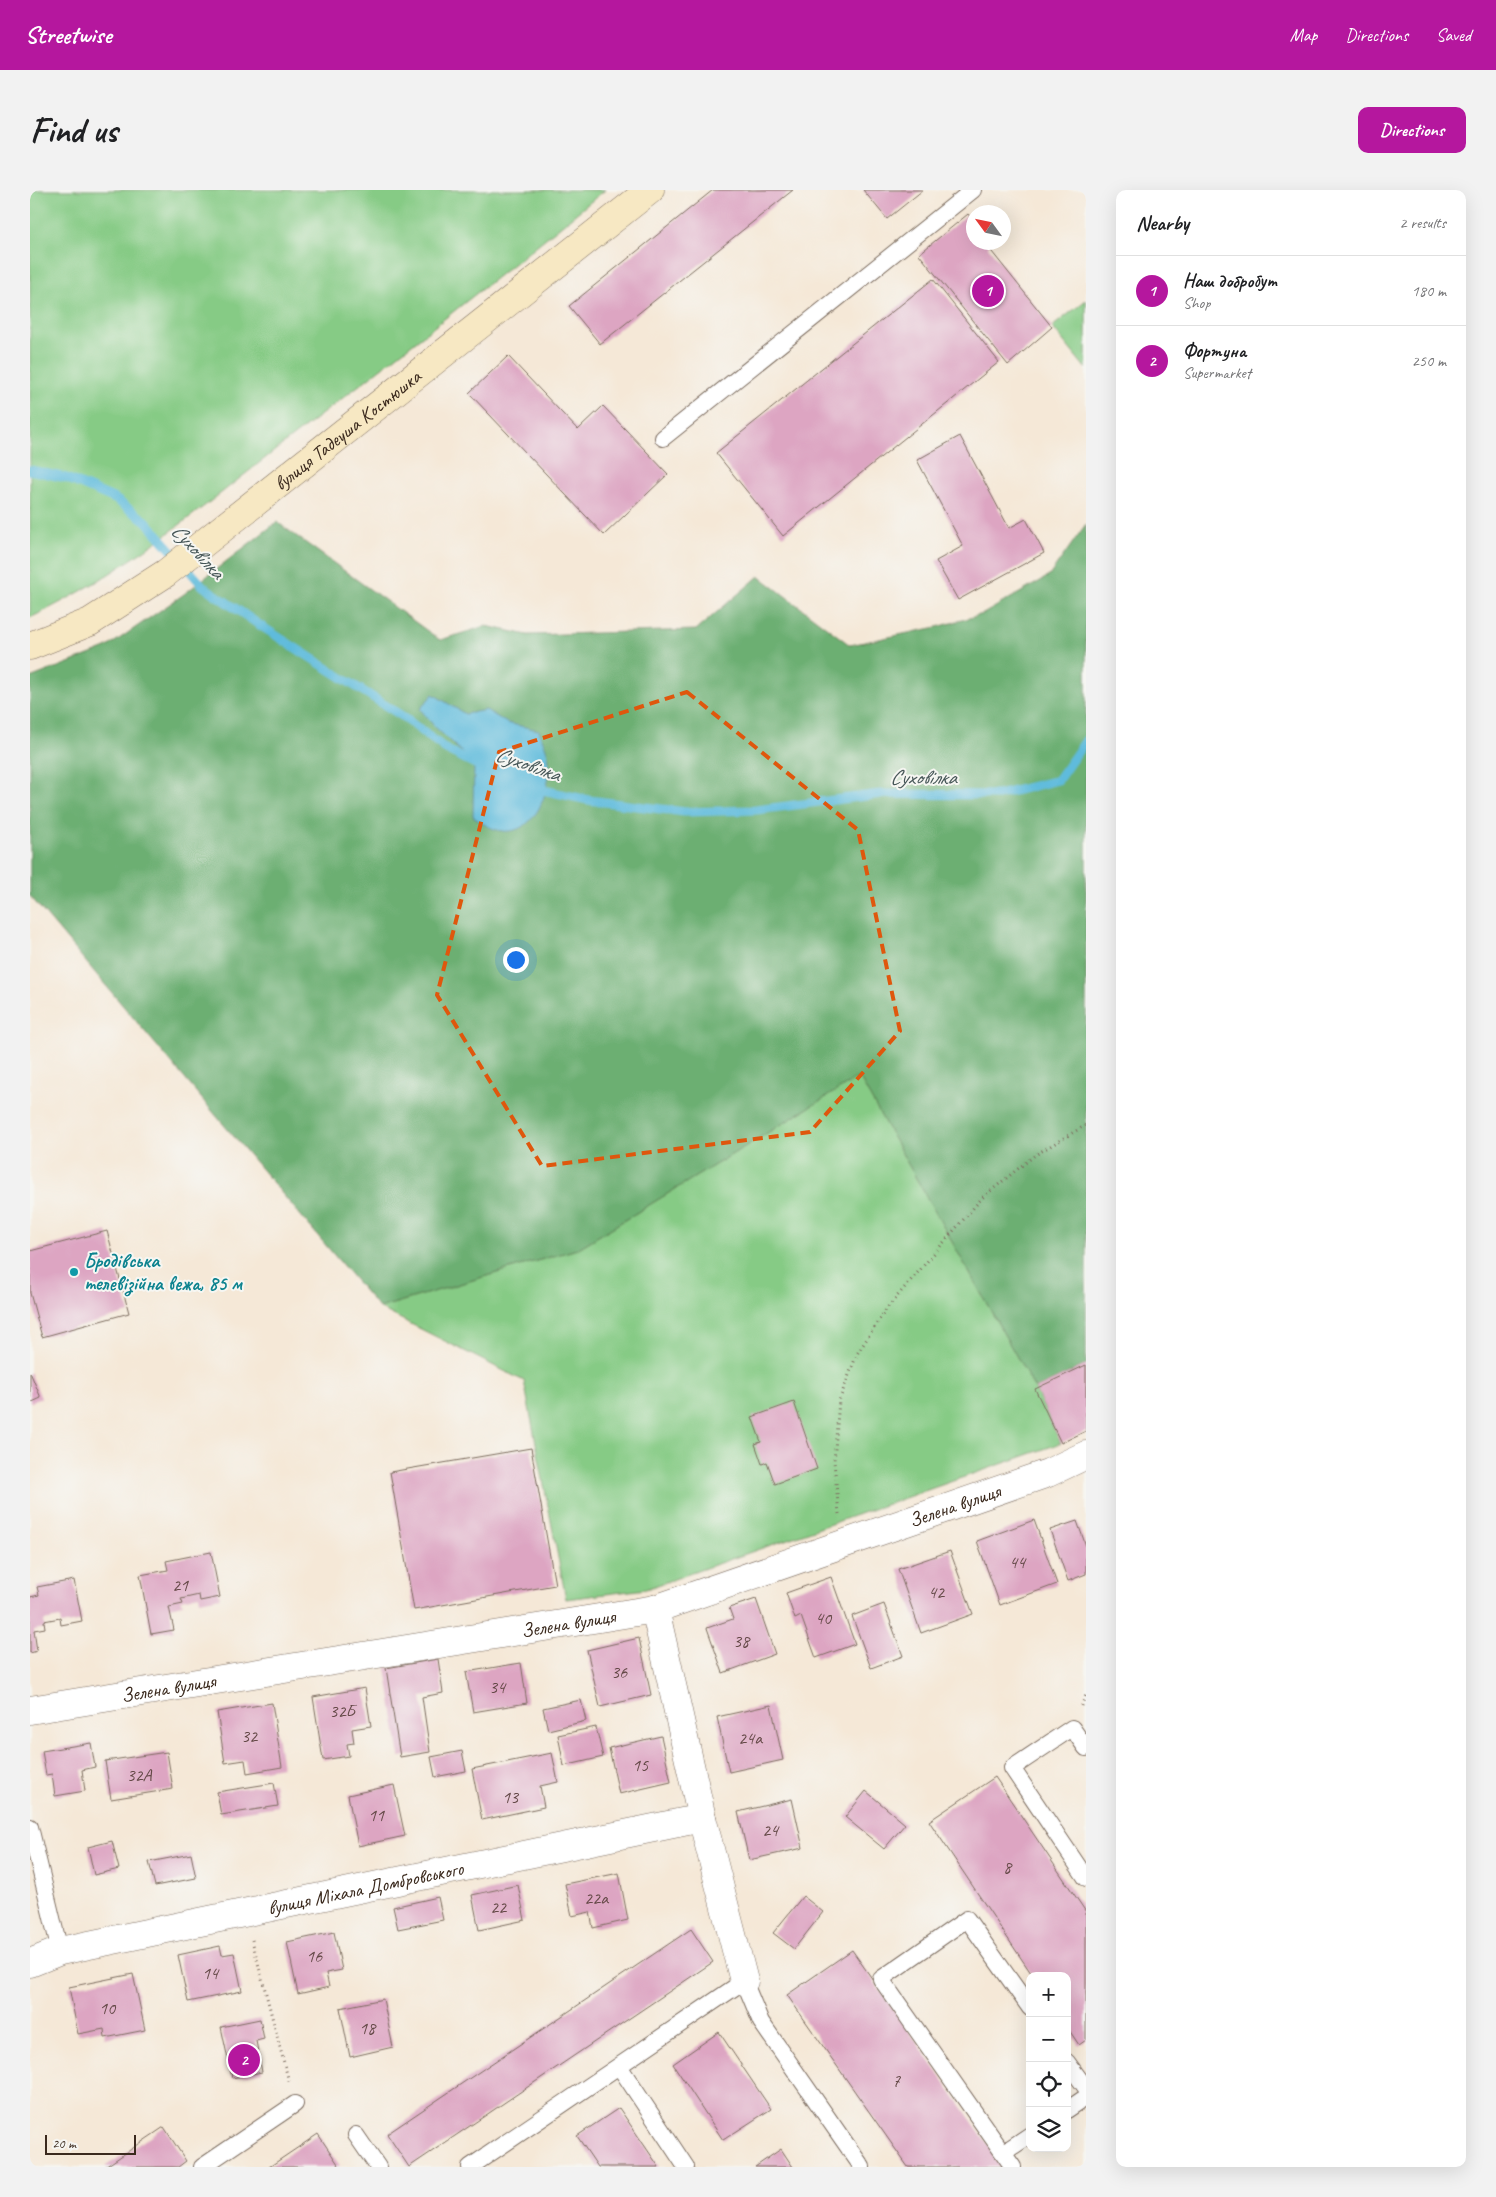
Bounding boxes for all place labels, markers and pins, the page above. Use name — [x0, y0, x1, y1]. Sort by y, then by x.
pin: 1 — [972, 272, 1004, 310]
place label: Бродівська телевізійна вежа, 85 м — [84, 1248, 243, 1297]
marker: Бродівська телевізійна вежа, 85 м — [68, 1266, 80, 1278]
pin: 2 — [228, 2041, 260, 2079]

